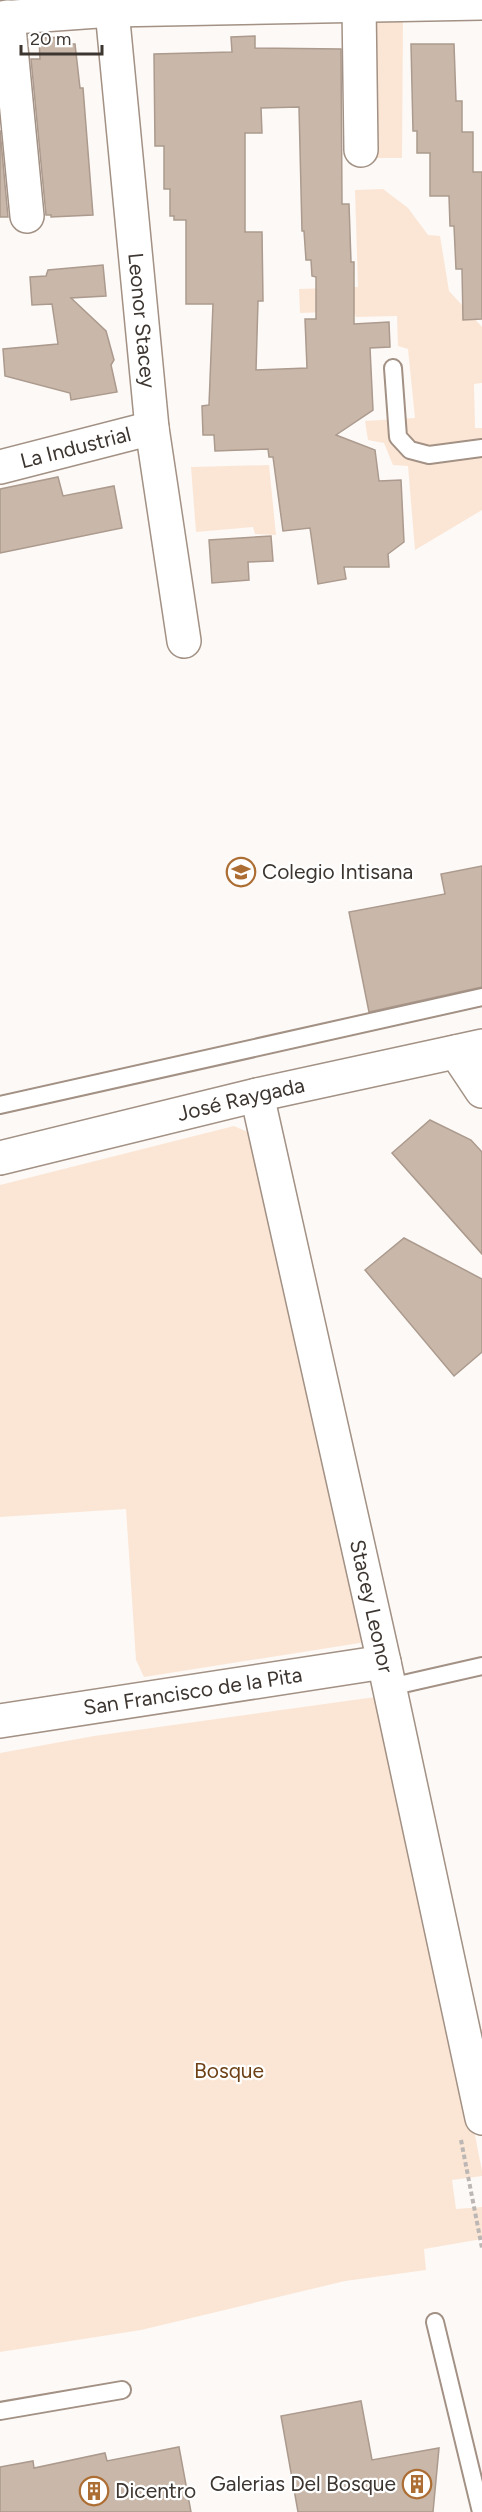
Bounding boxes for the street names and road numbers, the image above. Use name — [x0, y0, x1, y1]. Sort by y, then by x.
street label: Leonor Stacey — [123, 252, 161, 389]
street label: La Industrial — [17, 421, 133, 473]
street label: José Raygada — [175, 1072, 307, 1126]
street label: Stacey Leonor — [345, 1537, 399, 1675]
street label: San Francisco de la Pita — [81, 1662, 304, 1720]

